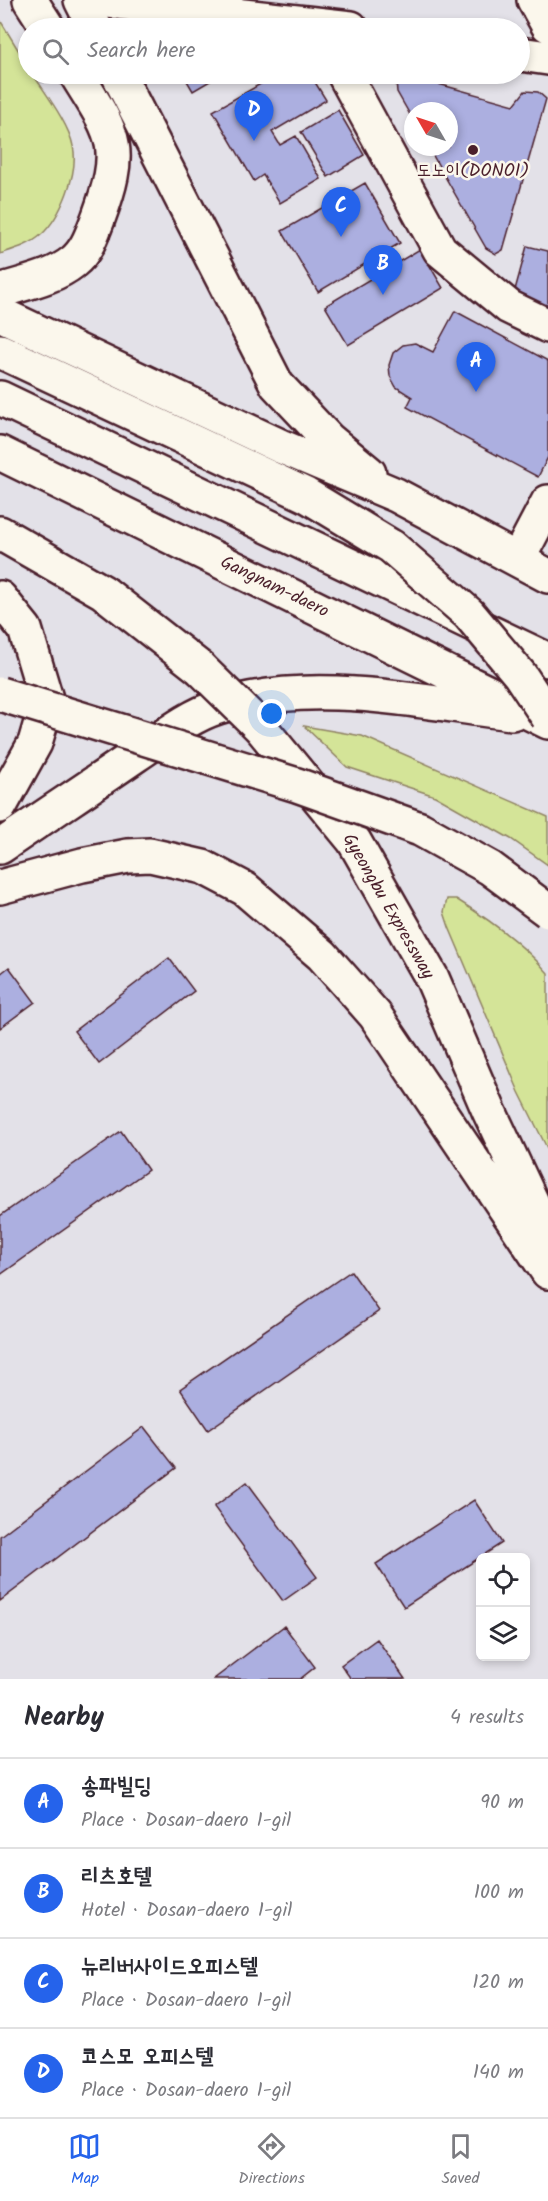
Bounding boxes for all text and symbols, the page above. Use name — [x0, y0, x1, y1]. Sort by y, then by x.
search box — [18, 18, 530, 84]
text: Search here — [87, 34, 195, 69]
icon: search — [39, 35, 72, 68]
pin: D — [234, 92, 274, 141]
north arrow — [404, 102, 458, 156]
marker: 도노이(DONOI) — [466, 143, 480, 157]
place label: 도노이(DONOI) — [417, 157, 529, 186]
pin: C — [322, 188, 360, 237]
pin: B — [364, 246, 403, 295]
pin: A — [456, 342, 496, 392]
street label: Gangnam-daero — [215, 548, 334, 626]
your location — [257, 699, 286, 728]
street label: Gyeongbu Expressway — [334, 828, 442, 986]
map controls — [476, 1553, 530, 1661]
button: locate — [476, 1553, 530, 1607]
button: layers — [476, 1607, 530, 1661]
text: Nearby — [24, 1697, 104, 1739]
text: 4 results — [450, 1702, 524, 1734]
text: 송파빌딩 — [81, 1770, 152, 1805]
text: A — [37, 1787, 50, 1819]
text: 90 m — [480, 1787, 524, 1819]
text: Place · Dosan-daero 1-gil — [81, 1805, 291, 1837]
text: 리츠호텔 — [81, 1860, 152, 1895]
text: B — [37, 1877, 50, 1909]
text: 100 m — [474, 1877, 524, 1909]
text: Hotel · Dosan-daero 1-gil — [81, 1895, 292, 1927]
text: 뉴리버사이드오피스텔 — [81, 1950, 258, 1985]
text: C — [37, 1967, 50, 1999]
text: 120 m — [472, 1967, 524, 1999]
text: Place · Dosan-daero 1-gil — [81, 1985, 291, 2017]
text: 코스모 오피스텔 — [81, 2040, 213, 2075]
text: D — [37, 2057, 50, 2089]
text: 140 m — [473, 2057, 524, 2089]
text: Place · Dosan-daero 1-gil — [81, 2075, 291, 2107]
tab: Map — [68, 2130, 101, 2191]
tab: Directions — [238, 2130, 305, 2191]
tab: Saved — [442, 2130, 480, 2191]

